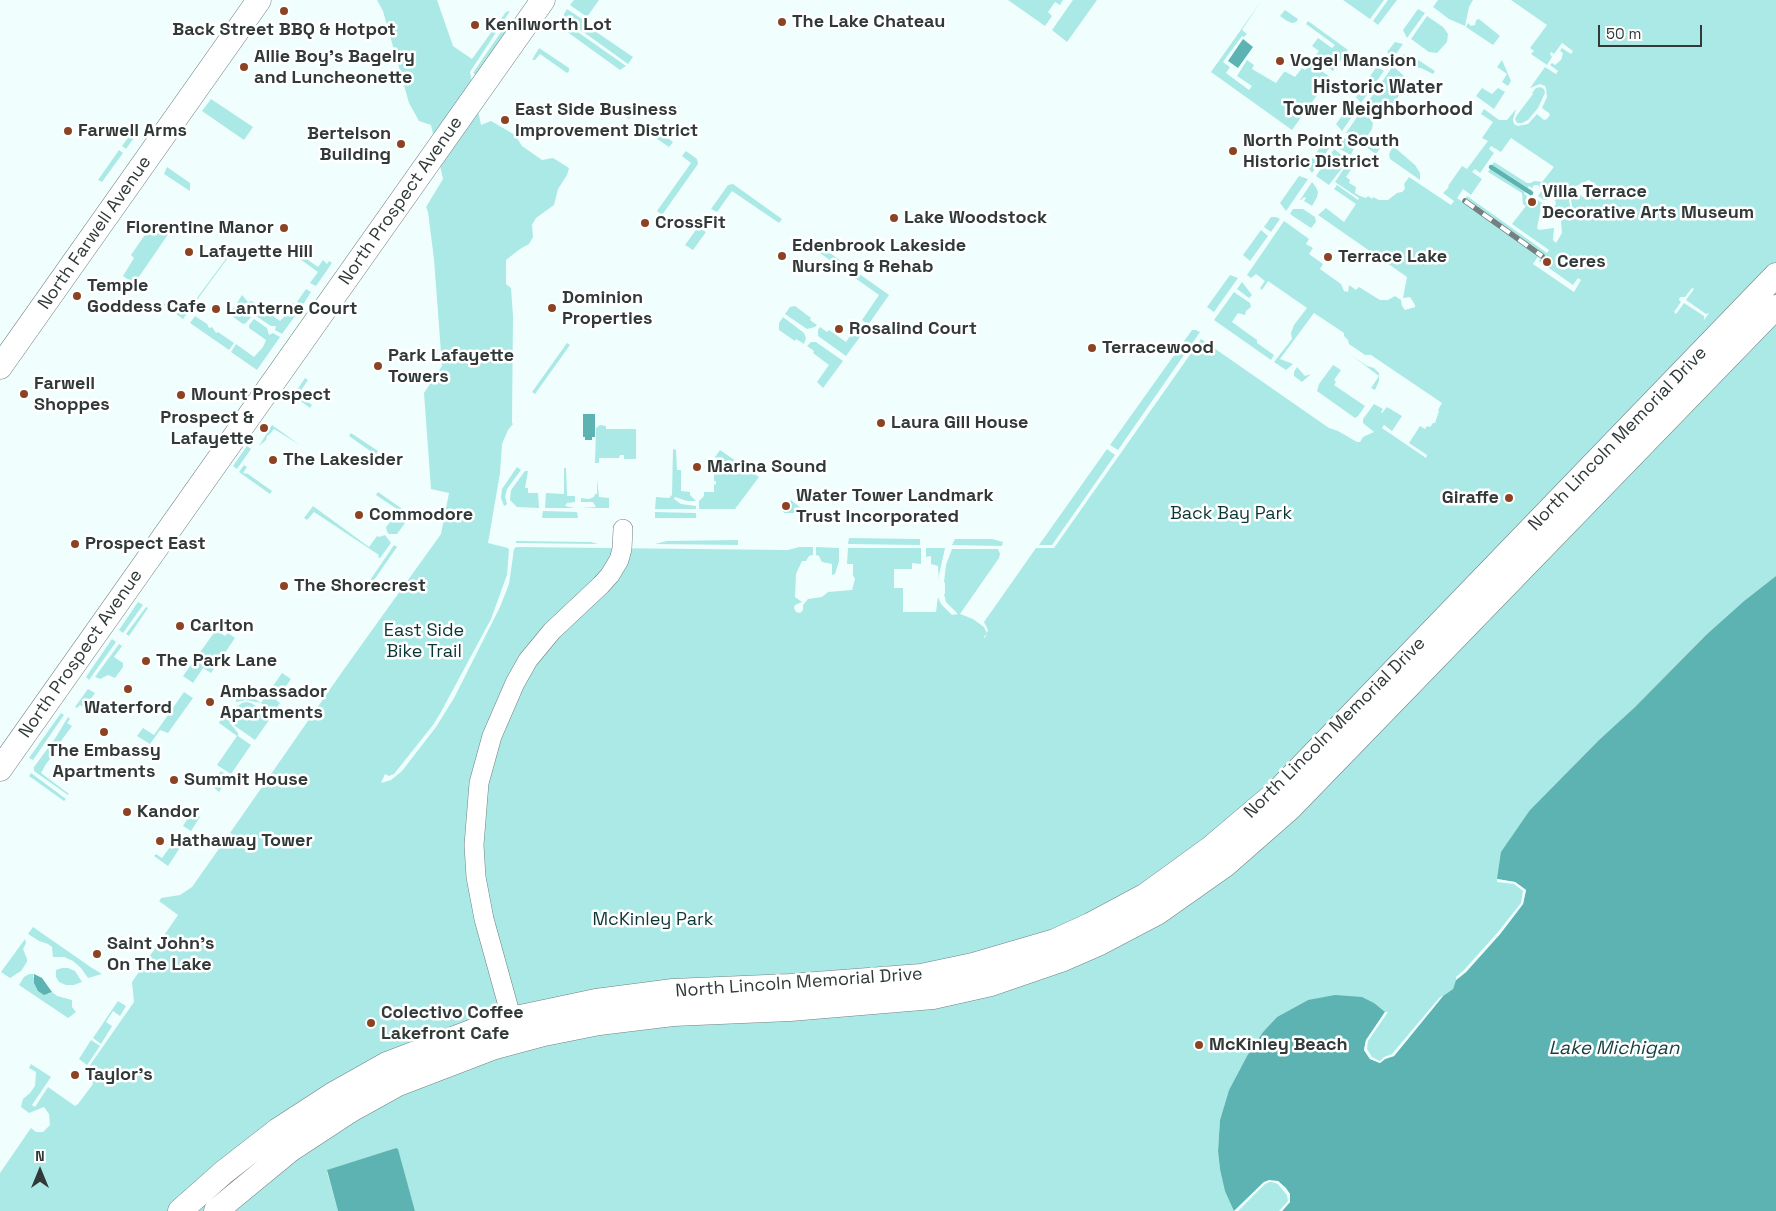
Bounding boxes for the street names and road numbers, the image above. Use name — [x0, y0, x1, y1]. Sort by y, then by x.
street label: North Prospect Avenue — [335, 113, 467, 289]
street label: North Farwell Avenue — [34, 152, 156, 314]
street label: North Lincoln Memorial Drive — [1524, 342, 1712, 536]
street label: North Prospect Avenue — [15, 566, 147, 742]
street label: North Lincoln Memorial Drive — [1240, 633, 1430, 823]
street label: North Lincoln Memorial Drive — [675, 964, 923, 1002]

